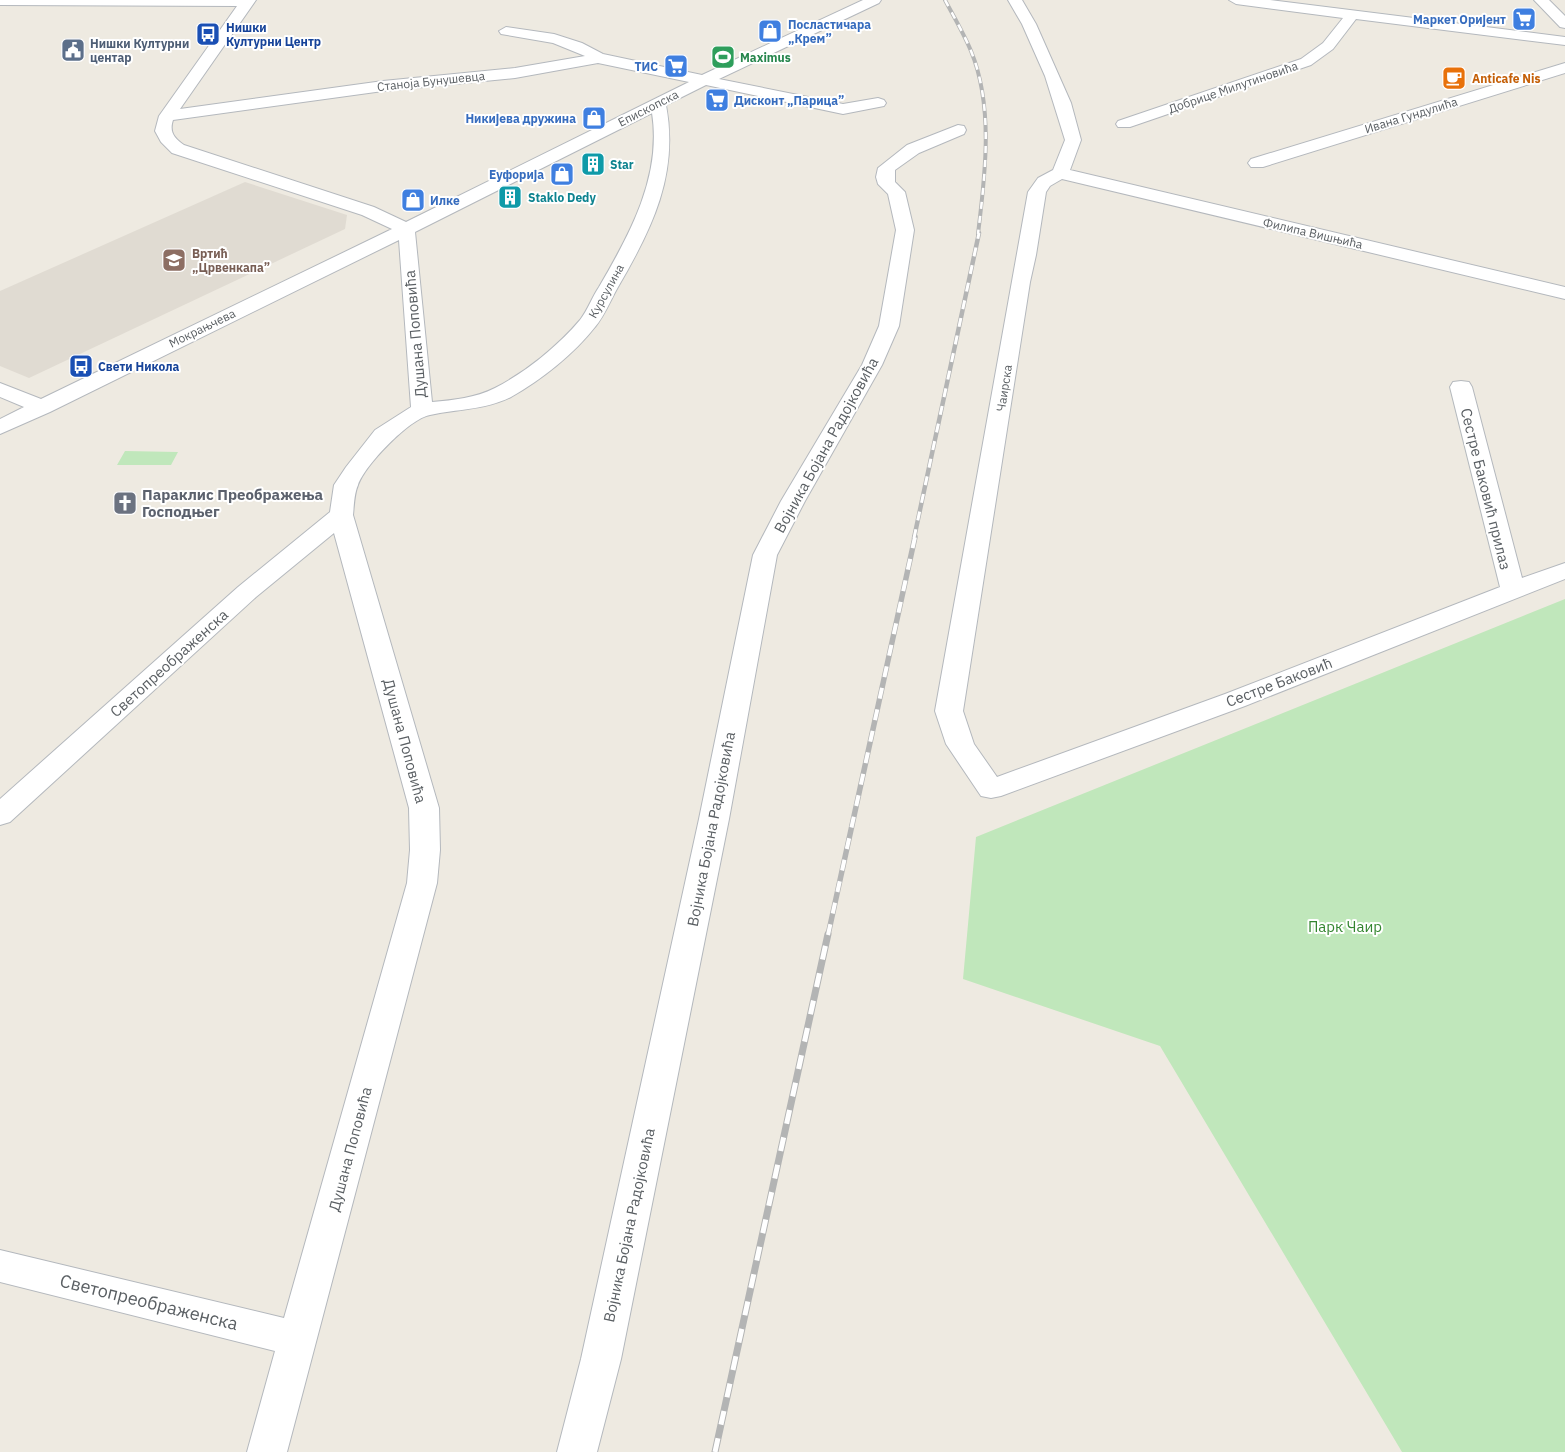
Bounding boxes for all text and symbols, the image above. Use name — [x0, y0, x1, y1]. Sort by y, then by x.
supermarket icon: Маркет Оријент — [1511, 6, 1537, 32]
place label: Маркет Оријент — [1413, 12, 1506, 27]
place label: Посластичара „Крем” — [788, 17, 871, 46]
shop icon: Посластичара „Крем” — [757, 18, 783, 44]
place label: Нишки Културни Центр — [226, 20, 321, 49]
bus stop icon: Нишки Културни Центр — [195, 21, 221, 47]
place label: Нишки Културни центар — [90, 36, 189, 65]
public building icon: Нишки Културни центар — [60, 37, 86, 63]
sports icon: Maximus — [710, 44, 736, 70]
place label: Maximus — [740, 50, 791, 65]
supermarket icon: ТИС — [663, 53, 689, 79]
street label: Добрице Милутиновића — [1166, 58, 1300, 116]
place label: ТИС — [634, 59, 658, 74]
cafe icon: Anticafe Nis — [1441, 65, 1467, 91]
street label: Станоја Бунушевца — [376, 68, 486, 94]
place label: Anticafe Nis — [1472, 71, 1540, 86]
street label: Епископска — [615, 86, 681, 130]
supermarket icon: Дисконт „Парица” — [704, 87, 730, 113]
place label: Дисконт „Парица” — [734, 93, 844, 108]
street label: Ивана Гундулића — [1363, 94, 1460, 136]
shop icon: Никијева дружина — [581, 105, 607, 131]
place label: Никијева дружина — [465, 111, 576, 126]
building icon: Star — [580, 151, 606, 177]
place label: Star — [610, 157, 634, 172]
shop icon: Еуфорија — [549, 161, 575, 187]
place label: Еуфорија — [489, 167, 544, 182]
building icon: Staklo Dedy — [497, 184, 523, 210]
shop icon: Илке — [400, 187, 426, 213]
place label: Staklo Dedy — [528, 190, 596, 205]
place label: Илке — [430, 193, 460, 208]
street label: Филипа Вишњића — [1262, 214, 1365, 252]
place label: Вртић „Црвенкапа” — [192, 246, 270, 275]
school or university icon: Вртић „Црвенкапа” — [161, 247, 187, 273]
street label: Курсулина — [585, 261, 627, 321]
street label: Душана Поповића — [400, 269, 430, 399]
street label: Мокрањчева — [166, 305, 238, 351]
bus stop icon: Свети Никола — [68, 353, 94, 379]
street label: Војника Бојана Радојковића — [770, 354, 882, 536]
place label: Свети Никола — [98, 359, 179, 374]
street label: Чаирска — [993, 363, 1015, 412]
street label: Сестре Баковић прилаз — [1457, 406, 1515, 572]
place label: Параклис Преображења Господњег — [142, 485, 323, 521]
church icon: Параклис Преображења Господњег — [112, 490, 138, 516]
street label: Светопреображенска — [106, 605, 232, 721]
street label: Сестре Баковић — [1223, 653, 1335, 711]
street label: Душана Поповића — [379, 677, 431, 805]
street label: Војника Бојана Радојковића — [683, 730, 739, 928]
park label: Парк Чаир — [1308, 917, 1382, 936]
street label: Душана Поповића — [324, 1085, 376, 1213]
street label: Војника Бојана Радојковића — [599, 1126, 659, 1324]
street label: Светопреображенска — [58, 1269, 241, 1335]

